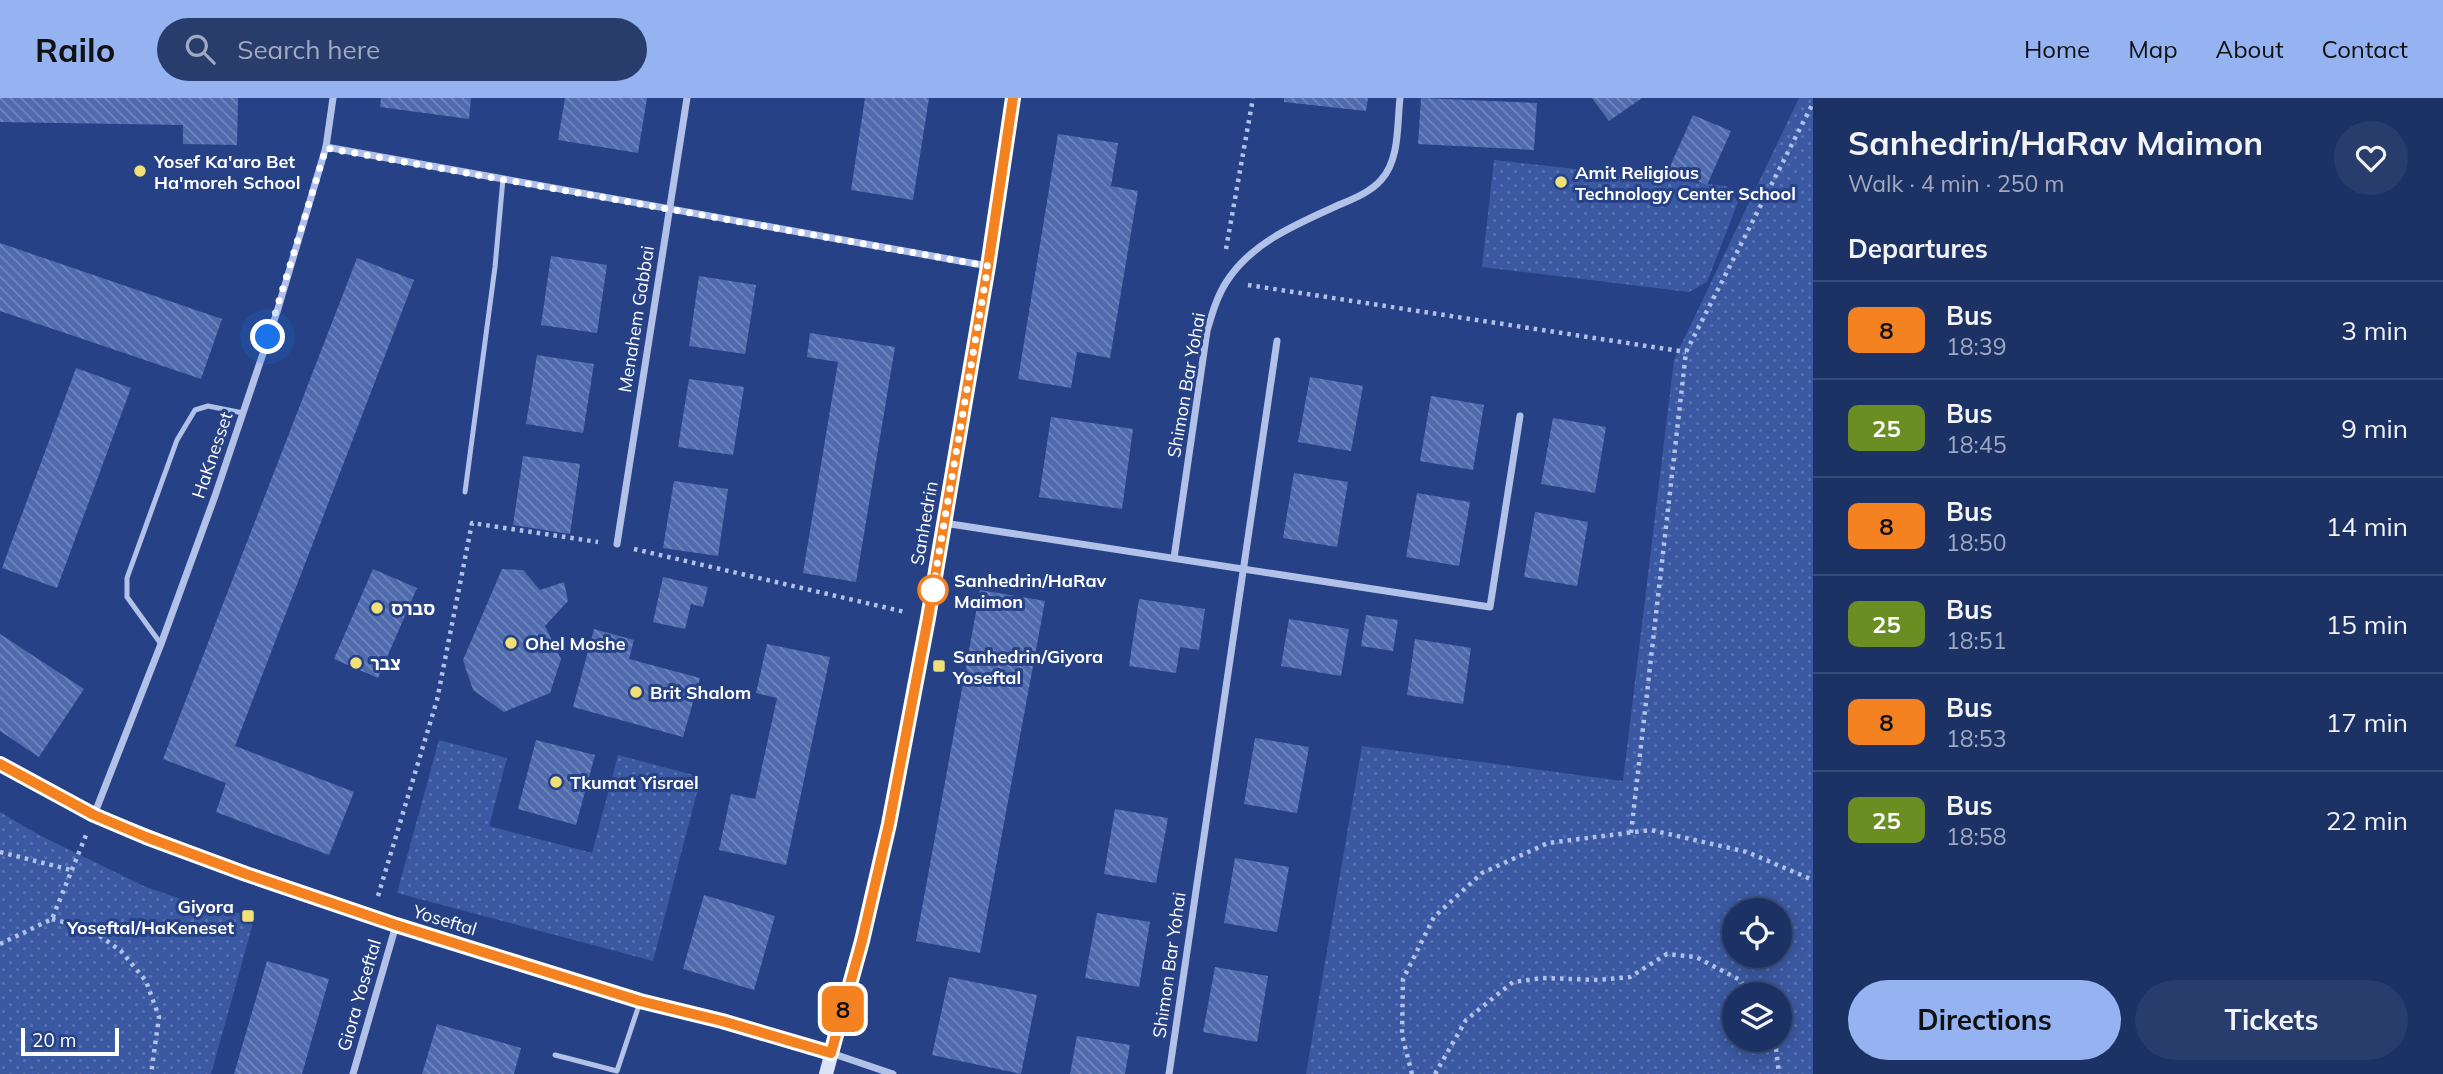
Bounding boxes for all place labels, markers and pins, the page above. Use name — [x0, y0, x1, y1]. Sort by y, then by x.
place label: Yosef Ka'aro Bet Ha'moreh School — [153, 150, 300, 194]
place label: Amit Religious Technology Center School — [1575, 161, 1796, 205]
marker: Yosef Ka'aro Bet Ha'moreh School — [132, 163, 148, 179]
marker: Amit Religious Technology Center School — [1553, 174, 1569, 190]
place label: Sanhedrin/HaRav Maimon — [954, 569, 1107, 613]
marker: Sanhedrin/HaRav Maimon — [918, 575, 948, 605]
place label: סברס — [391, 597, 435, 620]
marker: סברס — [369, 600, 385, 616]
place label: Ohel Moshe — [525, 632, 626, 655]
marker: Ohel Moshe — [503, 635, 519, 651]
place label: Sanhedrin/Giyora Yoseftal — [952, 645, 1103, 689]
place label: צבר — [370, 652, 401, 675]
marker: צבר — [348, 655, 364, 671]
marker: Sanhedrin/Giyora Yoseftal — [931, 658, 947, 674]
place label: Brit Shalom — [650, 681, 751, 704]
marker: Brit Shalom — [628, 684, 644, 700]
place label: Tkumat Yisrael — [570, 771, 699, 794]
marker: Tkumat Yisrael — [548, 774, 564, 790]
place label: Giyora Yoseftal/HaKeneset — [66, 895, 234, 939]
marker: Giyora Yoseftal/HaKeneset — [240, 908, 256, 924]

